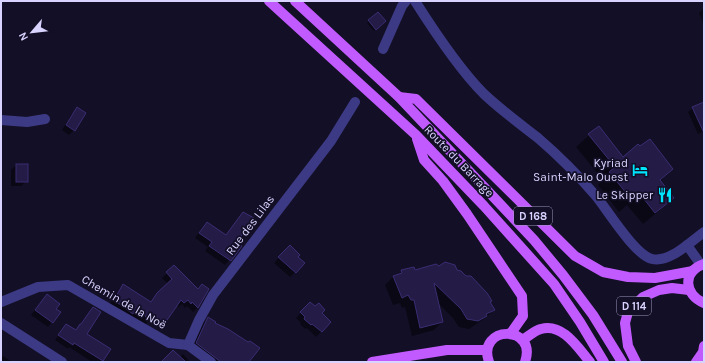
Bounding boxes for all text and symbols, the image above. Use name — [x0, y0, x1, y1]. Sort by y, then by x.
north arrow — [12, 12, 52, 52]
text: N — [16, 30, 31, 43]
street label: Route du Barrage — [421, 122, 497, 200]
place label: Kyriad Saint-Malo Ouest — [533, 156, 628, 184]
hotel icon: Kyriad Saint-Malo Ouest — [631, 161, 649, 179]
restaurant icon: Le Skipper — [656, 186, 674, 204]
place label: Le Skipper — [596, 188, 654, 202]
street label: Rue des Lilas — [223, 192, 277, 258]
road number: D 168 — [514, 207, 552, 225]
street label: Chemin de la Noë — [79, 272, 169, 332]
road number: D 114 — [617, 297, 651, 315]

